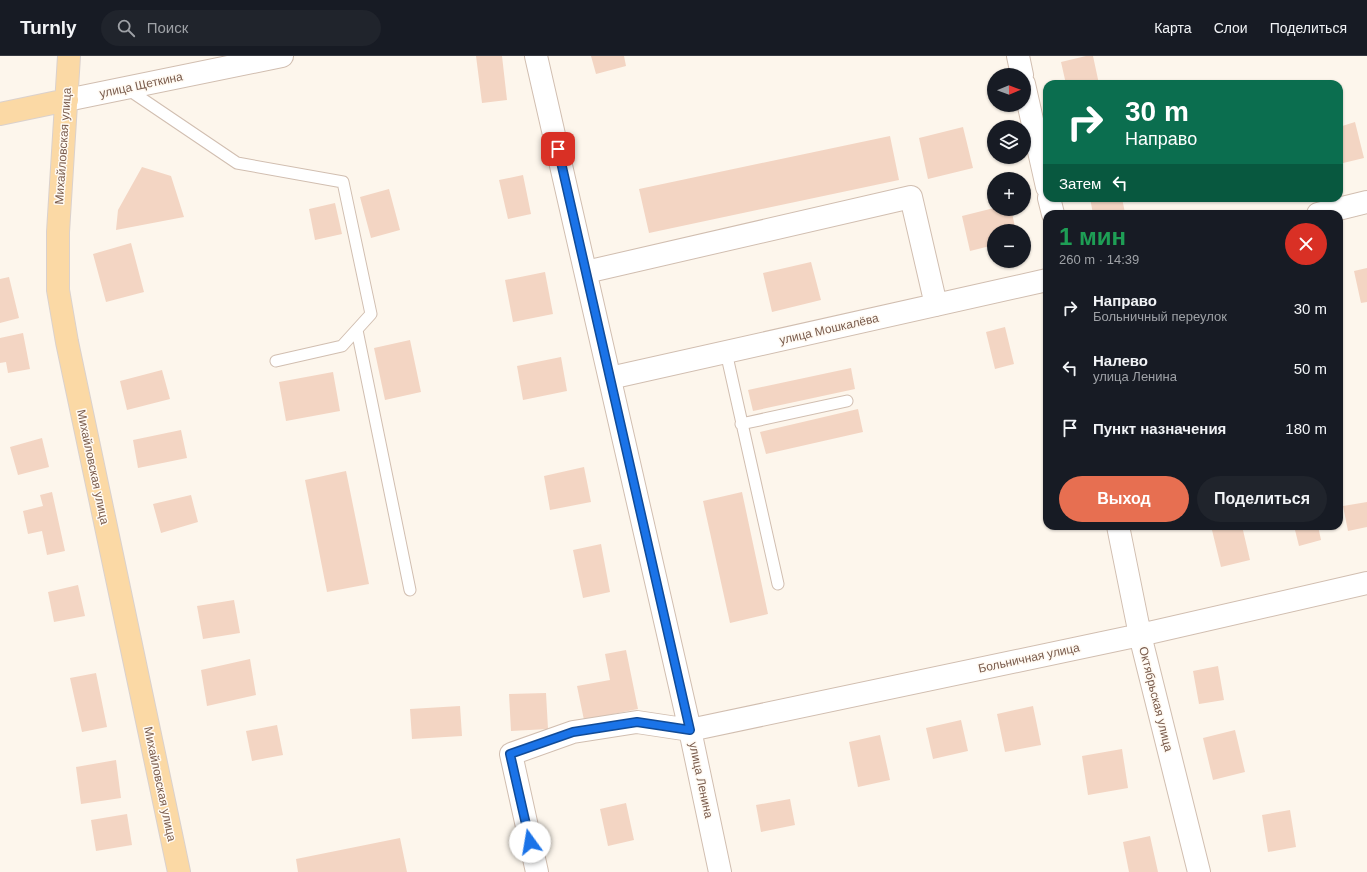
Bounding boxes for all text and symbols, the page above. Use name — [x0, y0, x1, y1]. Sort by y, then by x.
search box — [101, 10, 381, 46]
text: Turnly — [20, 17, 77, 38]
icon: search — [115, 17, 137, 39]
text: Поиск — [147, 19, 188, 36]
text: Карта — [1154, 20, 1192, 36]
text: Слои — [1214, 20, 1248, 36]
text: Поделиться — [1270, 20, 1347, 36]
north arrow — [987, 68, 1031, 112]
map controls — [987, 68, 1031, 268]
street label: улица Щеткина — [98, 69, 184, 101]
street label: Михайловская улица — [52, 87, 74, 205]
icon: right — [1059, 96, 1111, 148]
text: 30 m — [1125, 96, 1189, 127]
button: layers — [987, 120, 1031, 164]
text: Направо — [1125, 129, 1197, 149]
pin — [541, 132, 575, 166]
icon: arrive — [547, 138, 569, 160]
button: + — [987, 172, 1031, 216]
icon: left — [1109, 172, 1131, 194]
text: Затем — [1059, 175, 1101, 192]
text: 1 мин — [1059, 223, 1126, 250]
button: close — [1285, 223, 1327, 265]
button: − — [987, 224, 1031, 268]
text: 260 m · 14:39 — [1059, 252, 1139, 267]
text: Направо — [1093, 292, 1157, 309]
icon: right — [1059, 297, 1081, 319]
text: 30 m — [1294, 300, 1327, 317]
text: Больничный переулок — [1093, 309, 1227, 324]
street label: улица Мошкалёва — [778, 311, 880, 347]
text: Налево — [1093, 352, 1148, 369]
icon: left — [1059, 357, 1081, 379]
text: 50 m — [1294, 360, 1327, 377]
text: улица Ленина — [1093, 369, 1177, 384]
street label: Михайловская улица — [74, 408, 112, 526]
icon: arrive — [1059, 417, 1081, 439]
text: Пункт назначения — [1093, 420, 1226, 437]
text: 180 m — [1285, 420, 1327, 437]
button: Выход — [1059, 476, 1189, 522]
button: Поделиться — [1197, 476, 1327, 522]
street label: Больничная улица — [977, 640, 1081, 676]
street label: Октябрьская улица — [1136, 645, 1176, 753]
street label: Михайловская улица — [141, 725, 179, 843]
street label: улица Ленина — [686, 741, 716, 820]
position arrow — [509, 821, 551, 863]

